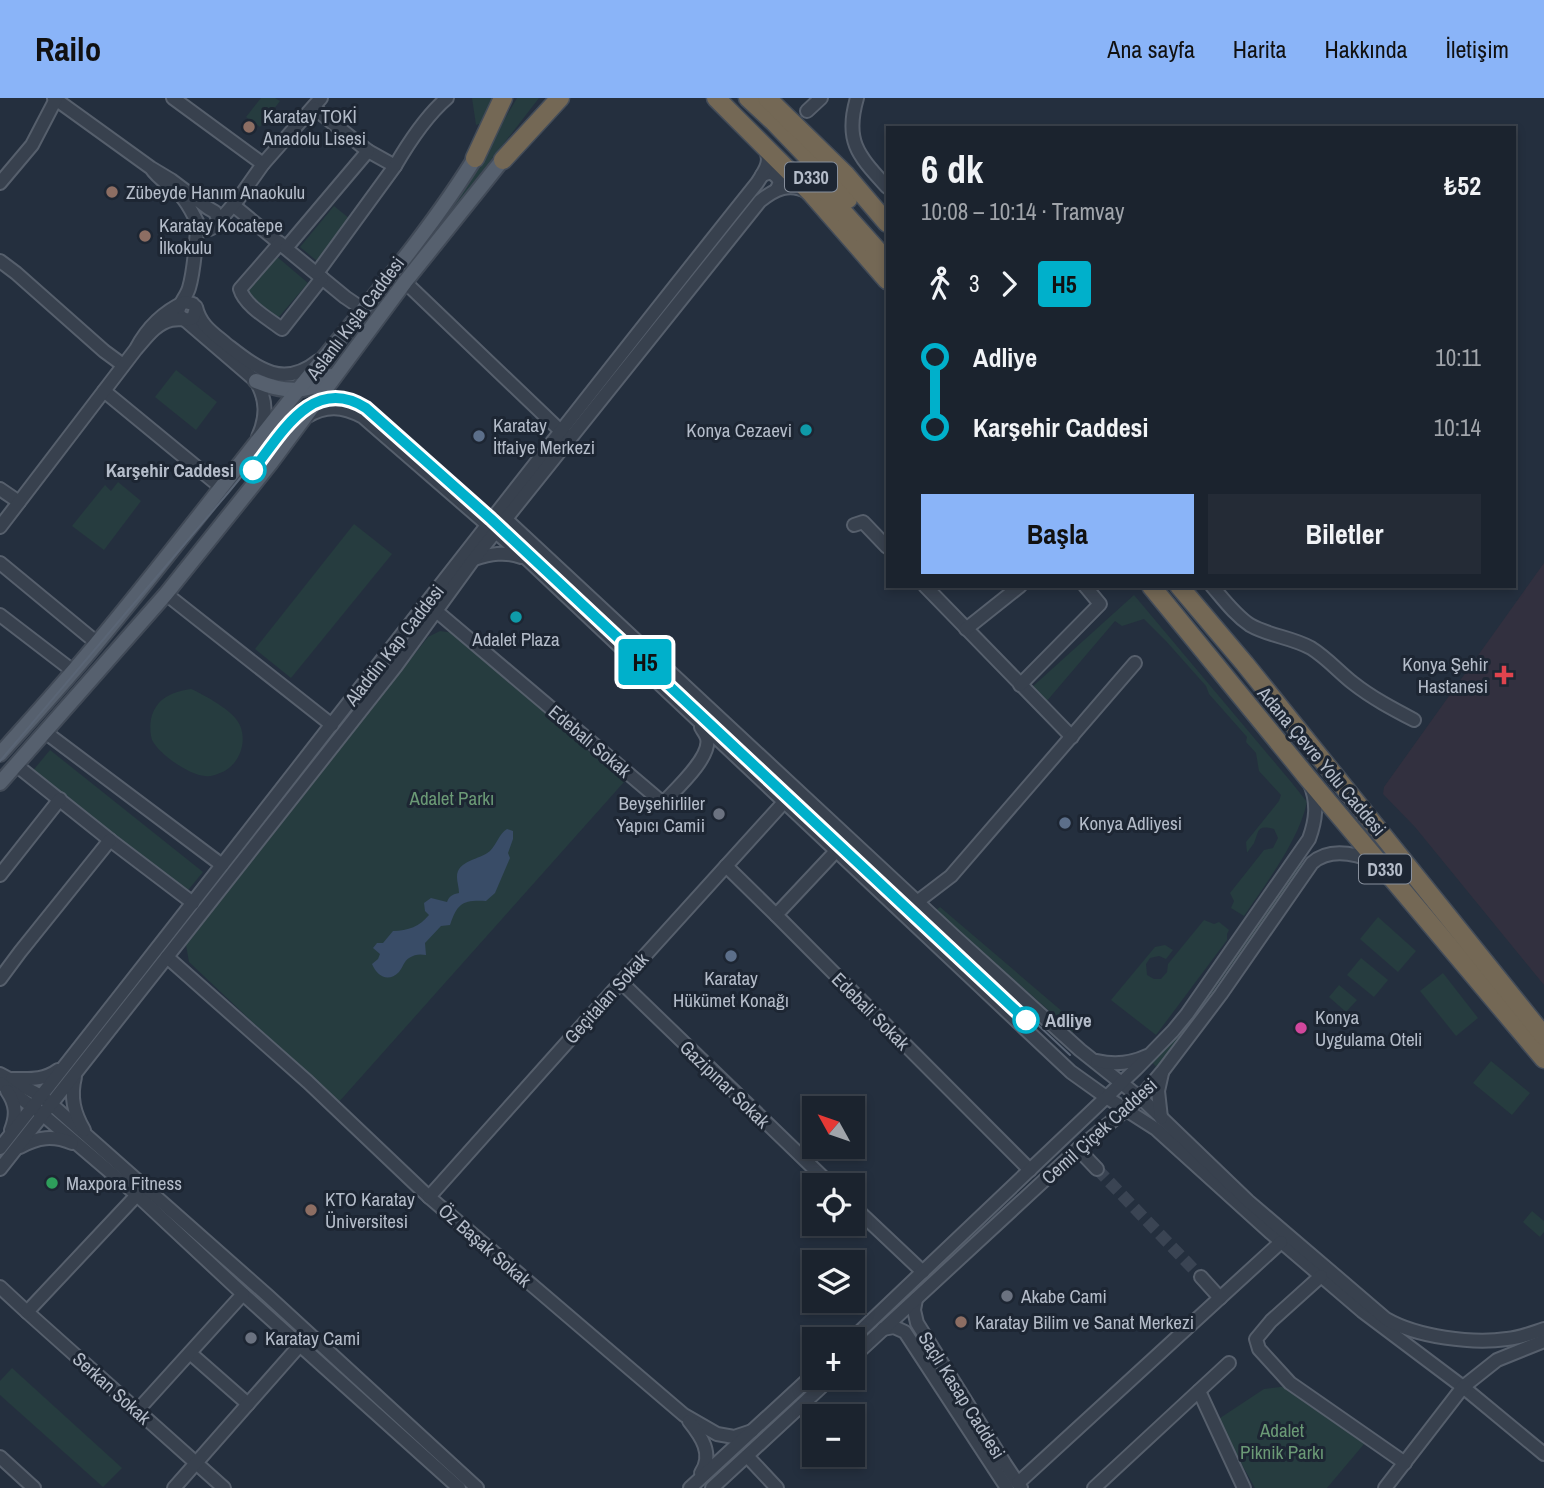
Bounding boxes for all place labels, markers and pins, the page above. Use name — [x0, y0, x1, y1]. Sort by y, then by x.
place label: Karatay TOKİ Anadolu Lisesi — [262, 103, 366, 151]
marker: Karatay TOKİ Anadolu Lisesi — [241, 119, 257, 135]
place label: Zübeyde Hanım Anaokulu — [126, 179, 305, 205]
marker: Zübeyde Hanım Anaokulu — [104, 184, 120, 200]
place label: Karatay Kocatepe İlkokulu — [159, 212, 283, 260]
marker: Karatay Kocatepe İlkokulu — [137, 228, 153, 244]
place label: Karatay İtfaiye Merkezi — [493, 412, 595, 460]
place label: Konya Cezaevi — [686, 417, 792, 443]
marker: Konya Cezaevi — [798, 422, 814, 438]
marker: Karatay İtfaiye Merkezi — [471, 428, 487, 444]
place label: Karşehir Caddesi — [106, 457, 234, 483]
marker: Karşehir Caddesi — [240, 457, 266, 483]
marker: Adalet Plaza — [508, 609, 524, 625]
place label: Adalet Plaza — [471, 626, 560, 652]
place label: Konya Şehir Hastanesi — [1402, 651, 1489, 699]
marker: Konya Şehir Hastanesi — [1494, 665, 1514, 685]
place label: Beyşehirliler Yapıcı Camii — [616, 790, 706, 838]
marker: Beyşehirliler Yapıcı Camii — [711, 806, 727, 822]
place label: Konya Adliyesi — [1079, 810, 1182, 836]
marker: Konya Adliyesi — [1057, 815, 1073, 831]
marker: Karatay Hükümet Konağı — [723, 948, 739, 964]
place label: Karatay Hükümet Konağı — [673, 965, 789, 1013]
place label: Konya Uygulama Oteli — [1315, 1004, 1422, 1052]
marker: Adliye — [1013, 1007, 1039, 1033]
place label: Adliye — [1045, 1007, 1092, 1033]
marker: Konya Uygulama Oteli — [1293, 1020, 1309, 1036]
place label: Maxpora Fitness — [66, 1170, 182, 1196]
marker: Maxpora Fitness — [44, 1175, 60, 1191]
place label: KTO Karatay Üniversitesi — [325, 1186, 415, 1234]
marker: KTO Karatay Üniversitesi — [303, 1202, 319, 1218]
place label: Akabe Cami — [1020, 1283, 1107, 1309]
marker: Akabe Cami — [999, 1288, 1015, 1304]
place label: Karatay Bilim ve Sanat Merkezi — [975, 1309, 1194, 1335]
marker: Karatay Bilim ve Sanat Merkezi — [953, 1314, 969, 1330]
place label: Karatay Cami — [265, 1325, 360, 1351]
marker: Karatay Cami — [243, 1330, 259, 1346]

